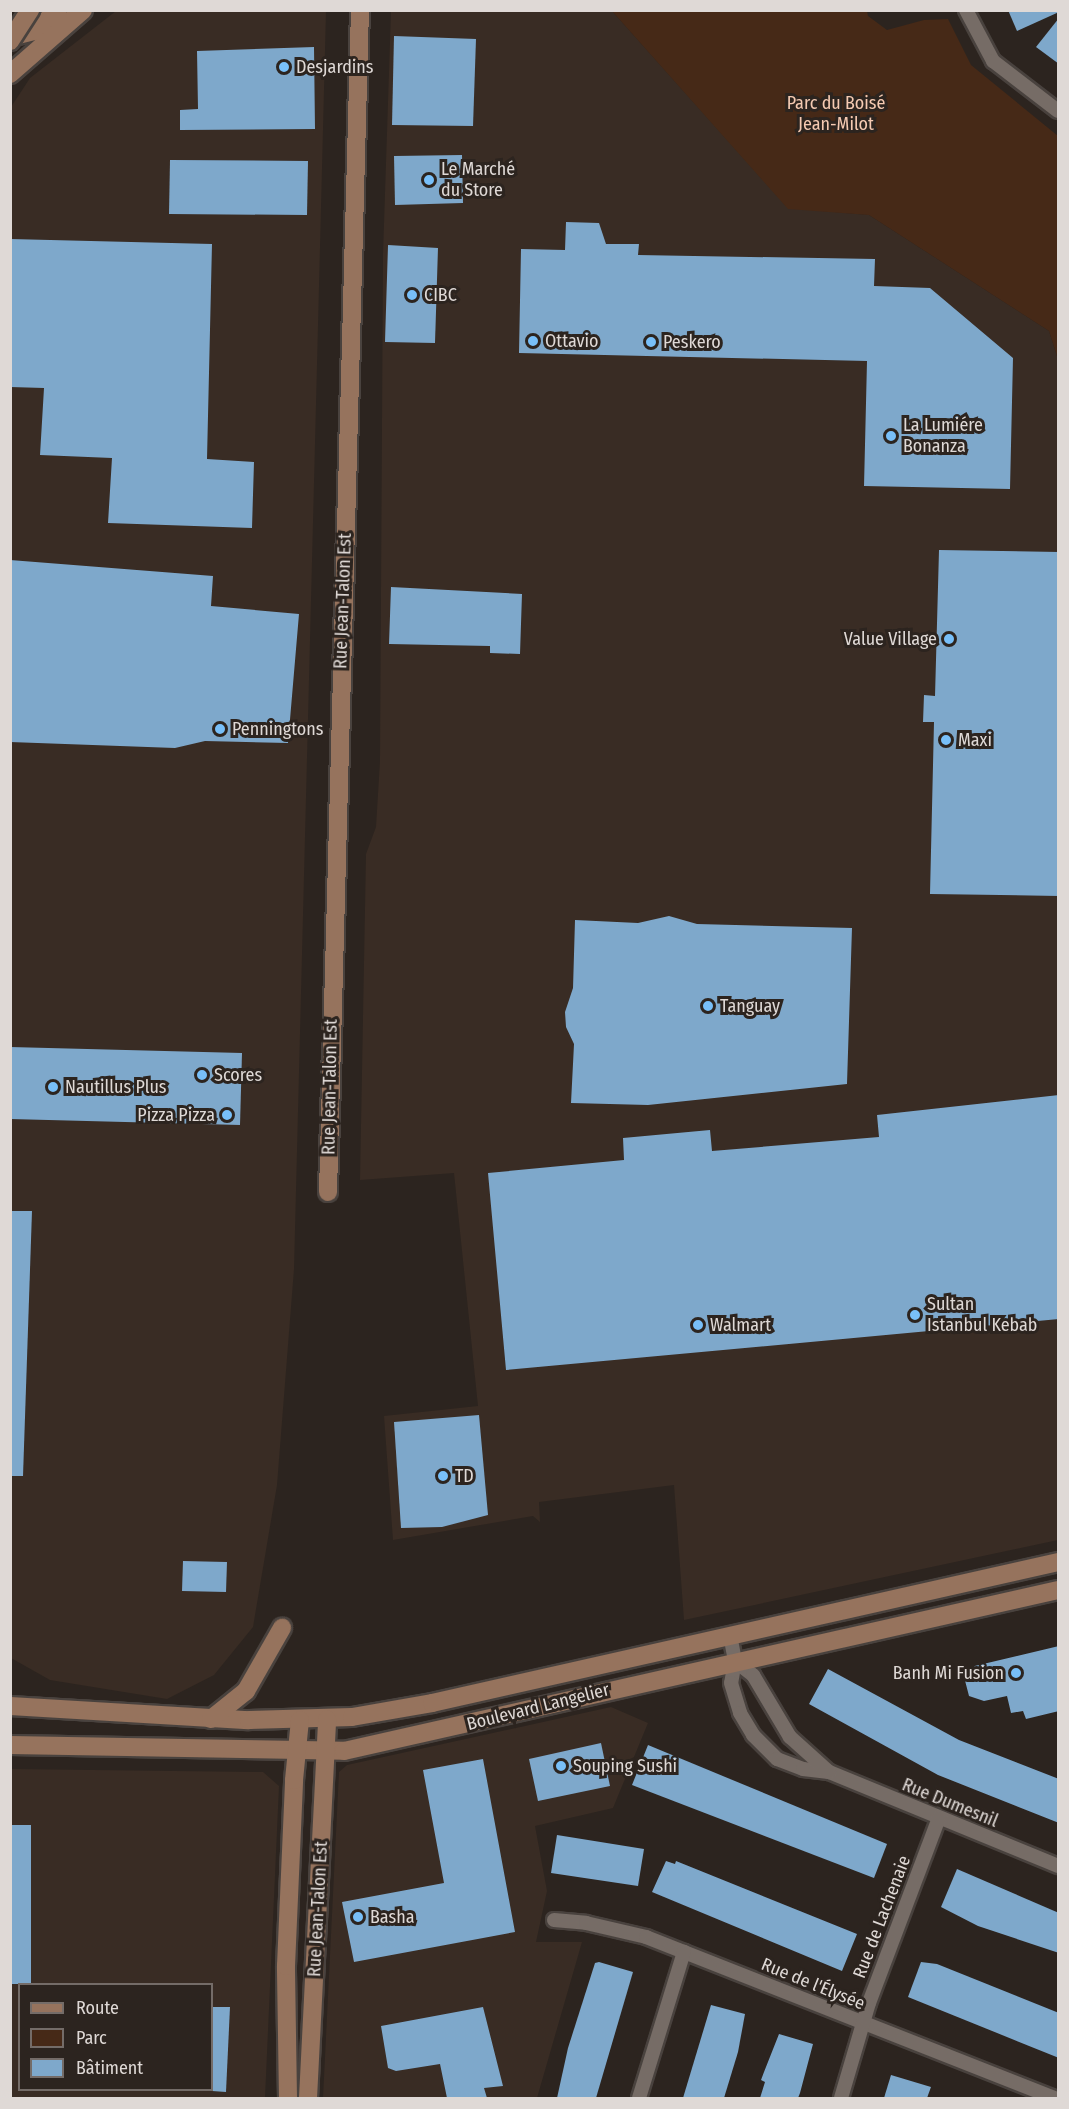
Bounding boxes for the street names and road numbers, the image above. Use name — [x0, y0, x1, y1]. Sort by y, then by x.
street label: Rue Jean-Talon Est — [330, 533, 356, 669]
street label: Rue Jean-Talon Est — [318, 1019, 342, 1155]
street label: Boulevard Langelier — [464, 1679, 612, 1735]
street label: Rue Dumesnil — [899, 1774, 1001, 1832]
street label: Rue Jean-Talon Est — [304, 1841, 332, 1977]
street label: Rue de Lachenaie — [849, 1853, 915, 1981]
street label: Rue de l'Élysée — [758, 1953, 868, 2015]

